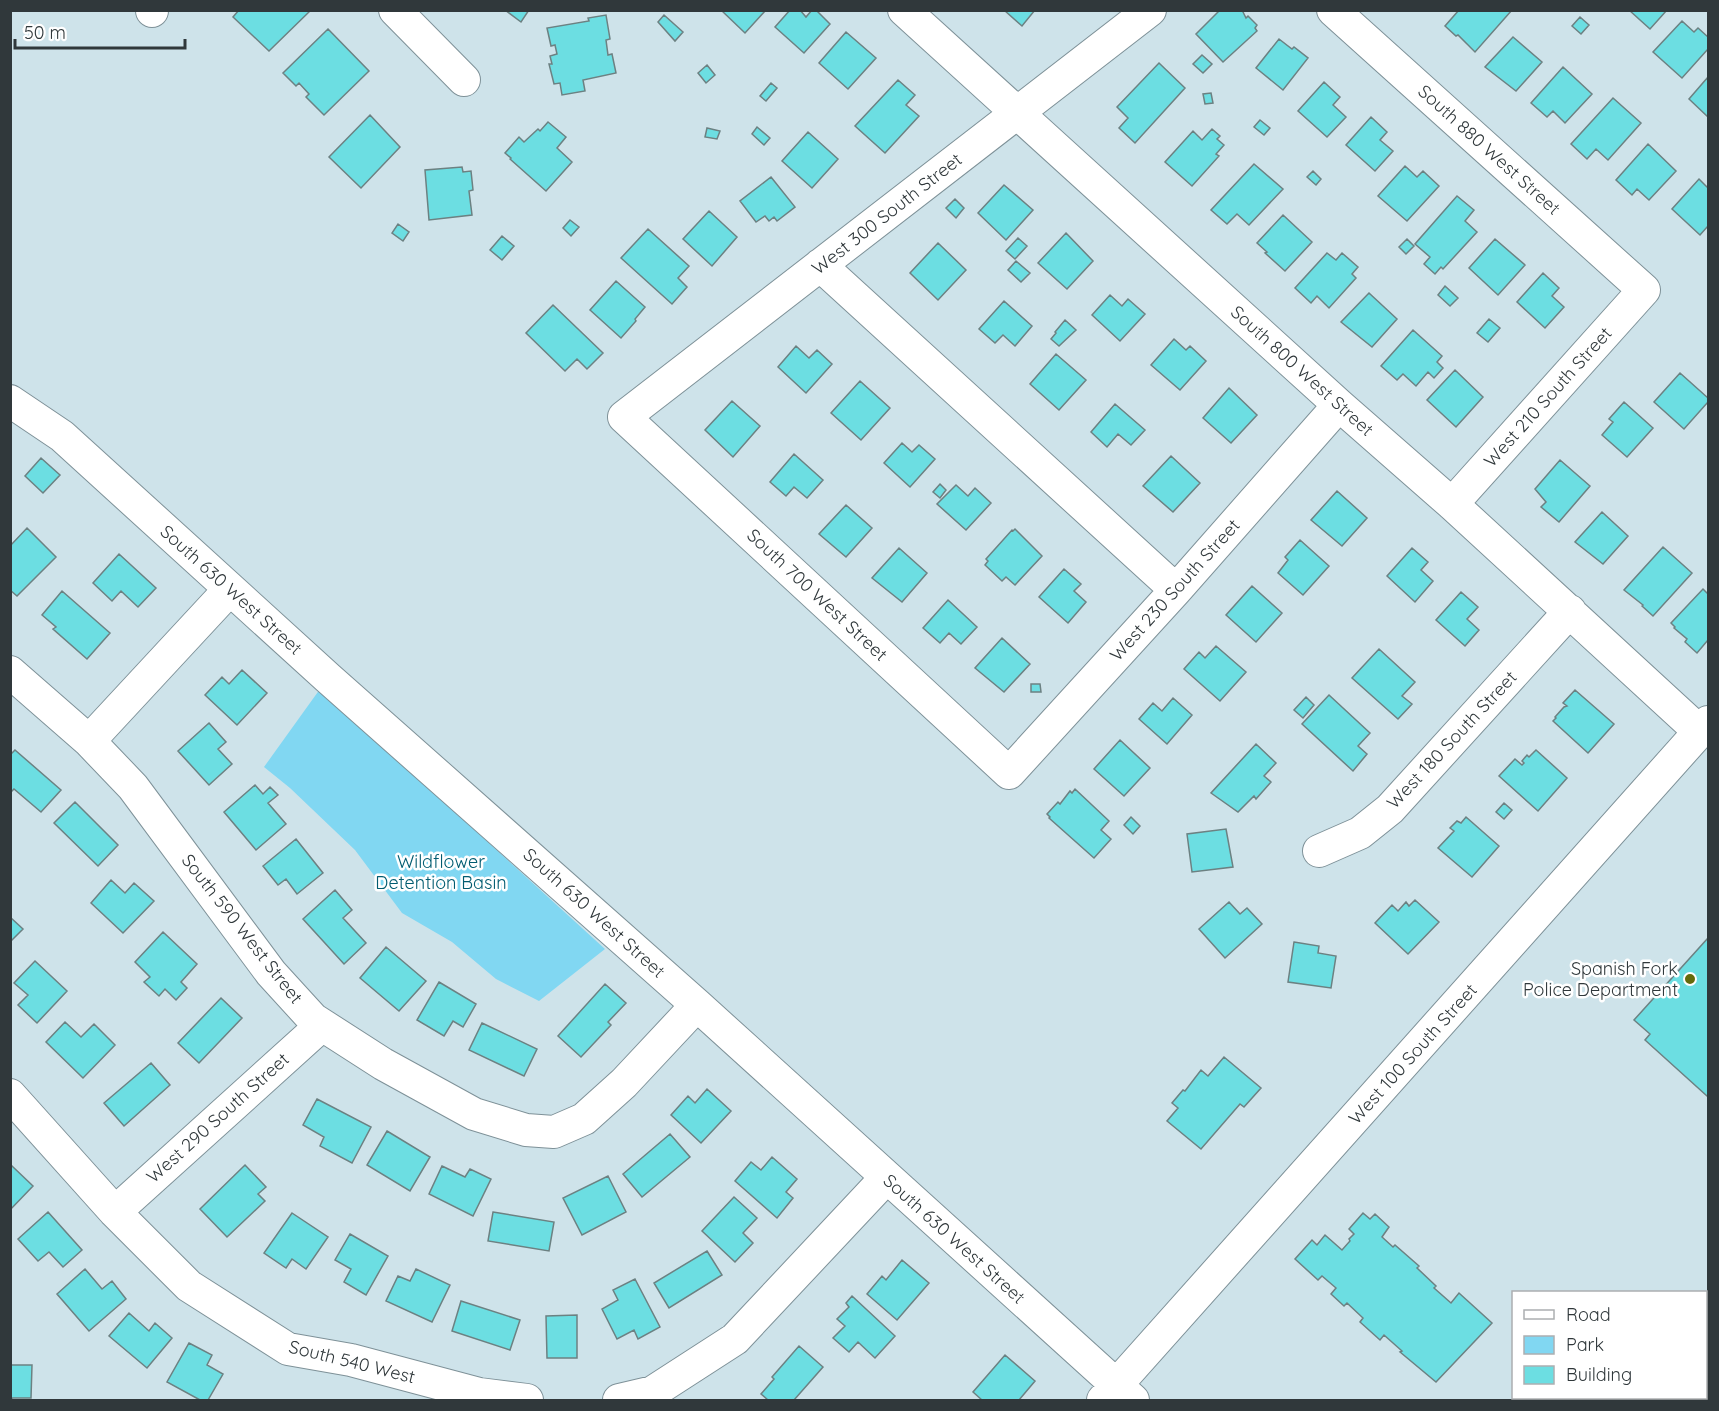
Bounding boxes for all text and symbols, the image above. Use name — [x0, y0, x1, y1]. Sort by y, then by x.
scale bar — [15, 12, 184, 50]
text: 50 m — [24, 21, 66, 44]
street label: South 880 West Street — [1413, 80, 1565, 220]
street label: West 300 South Street — [807, 148, 966, 279]
street label: South 800 West Street — [1226, 300, 1379, 441]
street label: West 210 South Street — [1479, 322, 1617, 471]
street label: West 230 South Street — [1105, 514, 1245, 666]
street label: South 630 West Street — [156, 520, 307, 659]
street label: South 700 West Street — [742, 523, 892, 666]
street label: West 180 South Street — [1382, 666, 1522, 813]
street label: South 630 West Street — [519, 843, 670, 982]
street label: South 590 West Street — [177, 849, 308, 1008]
park label: Wildflower Detention Basin — [375, 850, 507, 894]
place label: Spanish Fork Police Department — [1523, 957, 1678, 1001]
marker: Spanish Fork Police Department — [1683, 972, 1697, 986]
street label: West 100 South Street — [1343, 979, 1482, 1129]
street label: West 290 South Street — [142, 1048, 294, 1188]
street label: South 630 West Street — [879, 1169, 1030, 1308]
legend — [1512, 1291, 1707, 1399]
text: Road — [1566, 1303, 1611, 1326]
text: Park — [1566, 1333, 1604, 1356]
street label: South 540 West — [287, 1335, 418, 1388]
text: Building — [1566, 1363, 1632, 1386]

